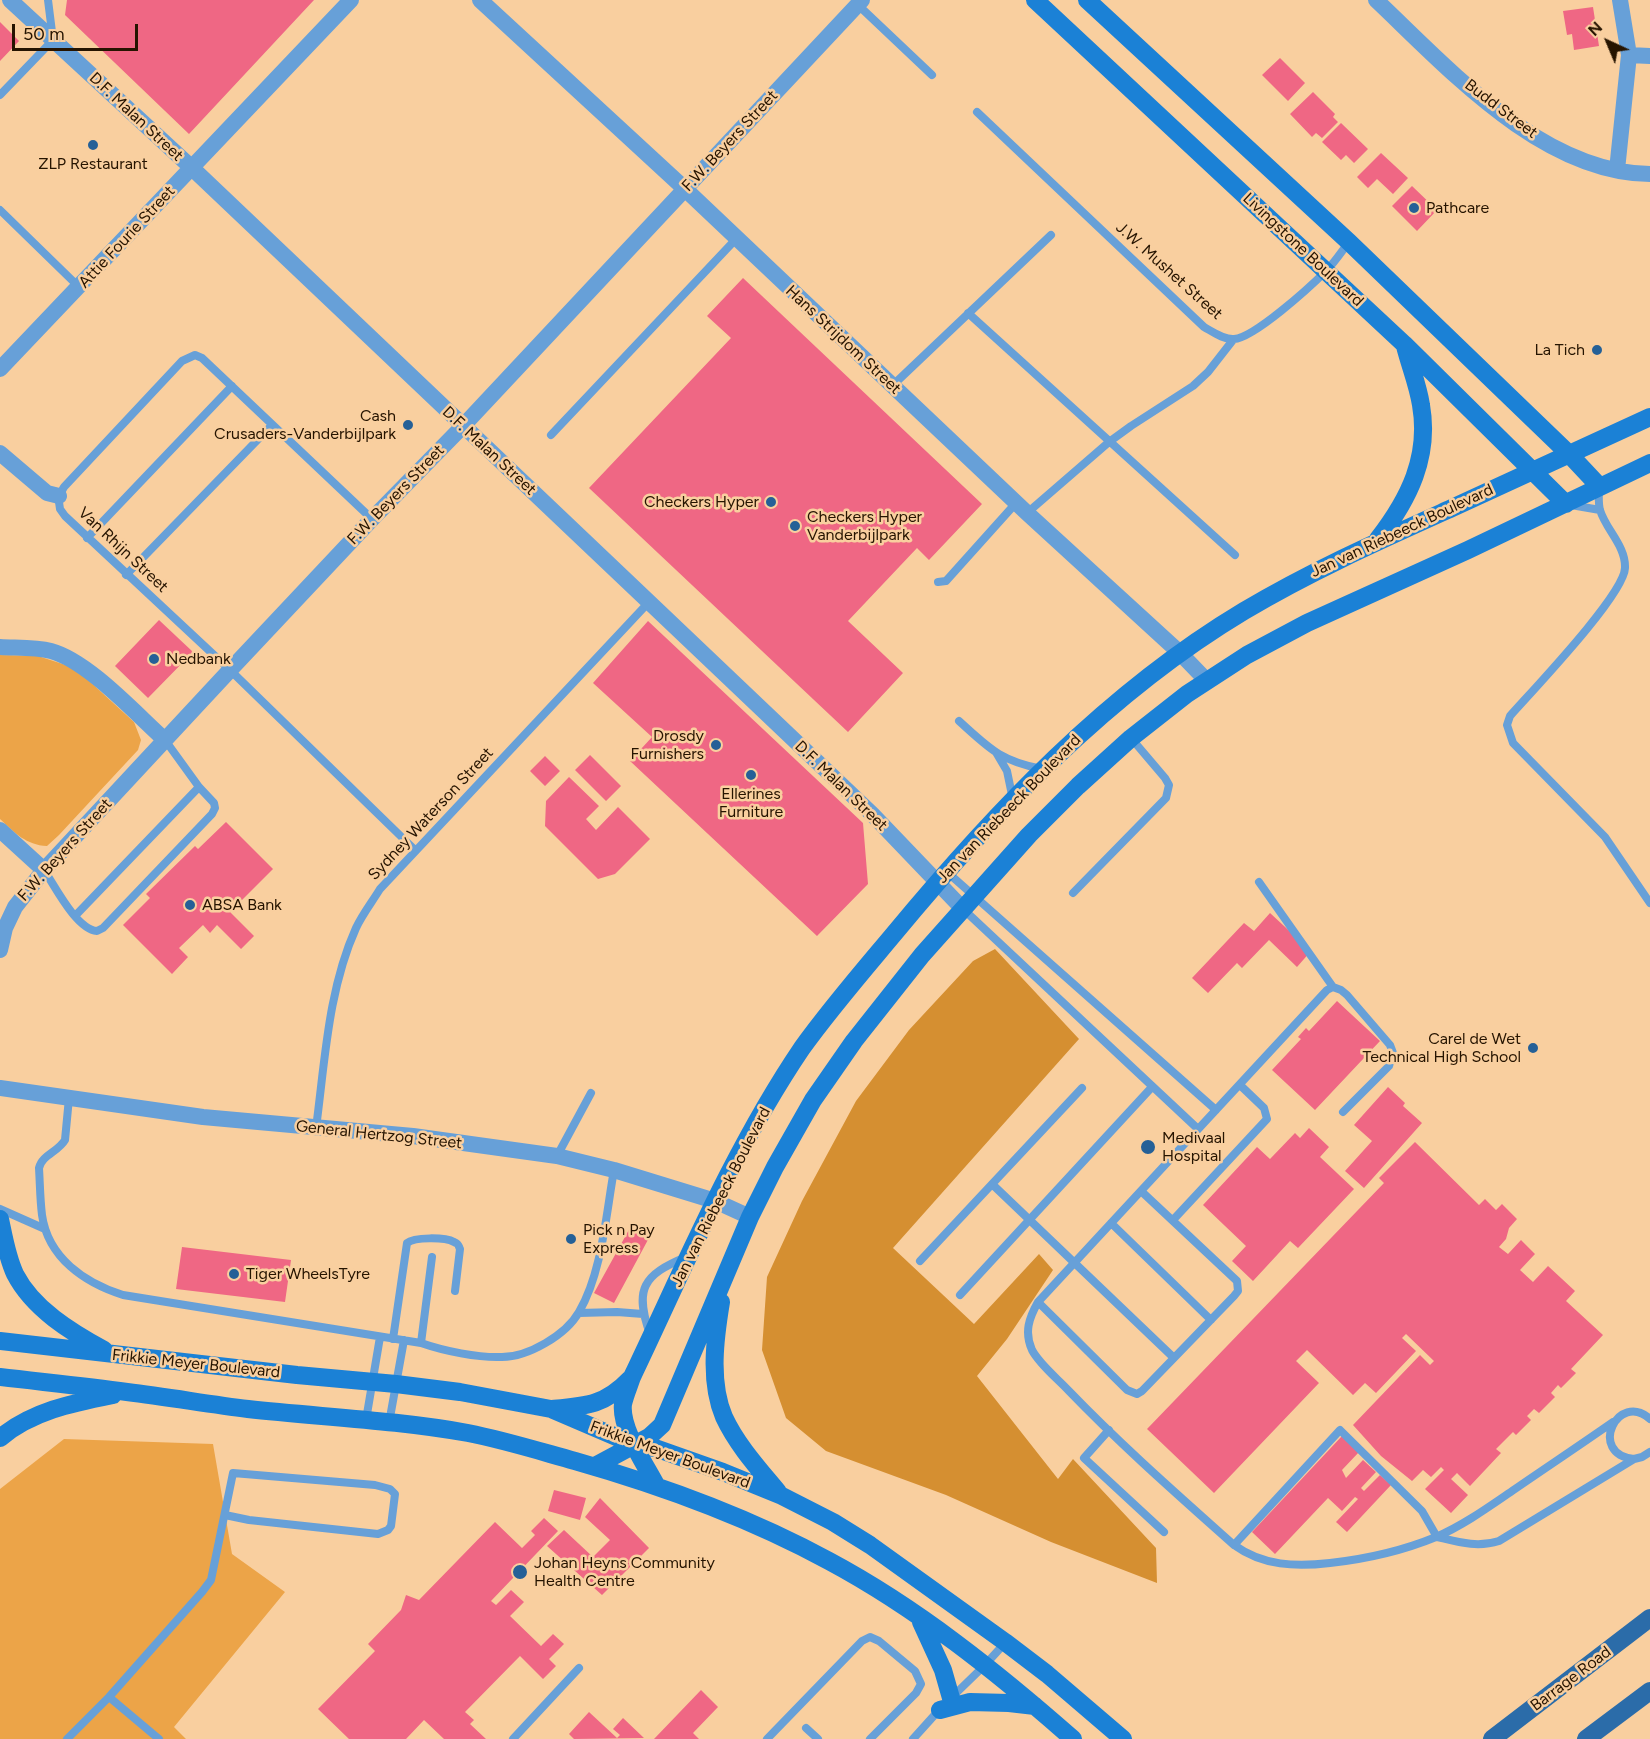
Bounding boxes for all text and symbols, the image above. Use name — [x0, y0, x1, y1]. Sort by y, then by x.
scale bar — [15, 12, 141, 50]
north arrow — [1578, 12, 1638, 72]
text: N — [1584, 18, 1606, 40]
text: 50 m — [23, 23, 65, 45]
street label: D.F. Malan Street — [85, 69, 187, 165]
street label: Budd Street — [1461, 75, 1541, 143]
street label: F.W. Beyers Street — [678, 86, 782, 196]
marker: ZLP Restaurant — [86, 138, 100, 152]
place label: ZLP Restaurant — [38, 154, 148, 174]
street label: Attie Fourie Street — [75, 182, 179, 292]
street label: Livingstone Boulevard — [1239, 189, 1367, 311]
place label: Pathcare — [1426, 198, 1489, 218]
marker: Pathcare — [1407, 201, 1421, 215]
street label: J.W. Mushet Street — [1112, 218, 1226, 324]
street label: Hans Strijdom Street — [781, 282, 905, 398]
place label: La Tich — [1534, 340, 1585, 360]
marker: La Tich — [1590, 343, 1604, 357]
street label: D.F. Malan Street — [438, 403, 540, 499]
place label: Cash Crusaders-Vanderbijlpark — [214, 406, 396, 444]
marker: Cash Crusaders-Vanderbijlpark — [401, 418, 415, 432]
street label: F.W. Beyers Street — [343, 441, 449, 549]
street label: Jan van Riebeeck Boulevard — [1308, 480, 1496, 582]
place label: Checkers Hyper — [644, 492, 759, 512]
marker: Checkers Hyper — [764, 495, 778, 509]
street label: Van Rhijn Street — [74, 503, 172, 597]
place label: Checkers Hyper Vanderbijlpark — [807, 507, 922, 545]
marker: Checkers Hyper Vanderbijlpark — [788, 519, 802, 533]
place label: Nedbank — [166, 649, 231, 669]
marker: Nedbank — [147, 652, 161, 666]
place label: Drosdy Furnishers — [631, 726, 704, 764]
street label: Jan van Riebeeck Boulevard — [933, 731, 1085, 887]
street label: D.F. Malan Street — [791, 737, 891, 835]
marker: Drosdy Furnishers — [709, 738, 723, 752]
street label: Sydney Waterson Street — [364, 744, 498, 884]
marker: Ellerines Furniture — [744, 768, 758, 782]
place label: Ellerines Furniture — [719, 784, 783, 822]
street label: F.W. Beyers Street — [14, 795, 116, 905]
place label: ABSA Bank — [202, 895, 282, 915]
marker: ABSA Bank — [183, 898, 197, 912]
place label: Carel de Wet Technical High School — [1362, 1029, 1521, 1067]
marker: Carel de Wet Technical High School — [1526, 1041, 1540, 1055]
street label: Jan van Riebeeck Boulevard — [667, 1104, 775, 1290]
street label: General Hertzog Street — [295, 1117, 463, 1153]
place label: Medivaal Hospital — [1162, 1128, 1225, 1166]
marker: Medivaal Hospital — [1139, 1138, 1157, 1156]
place label: Pick n Pay Express — [583, 1220, 655, 1258]
marker: Pick n Pay Express — [564, 1232, 578, 1246]
place label: Tiger WheelsTyre — [246, 1264, 370, 1284]
marker: Tiger WheelsTyre — [227, 1267, 241, 1281]
street label: Frikkie Meyer Boulevard — [111, 1346, 281, 1382]
street label: Frikkie Meyer Boulevard — [587, 1417, 753, 1493]
place label: Johan Heyns Community Health Centre — [534, 1553, 715, 1591]
marker: Johan Heyns Community Health Centre — [511, 1563, 529, 1581]
street label: Barrage Road — [1527, 1642, 1615, 1716]

